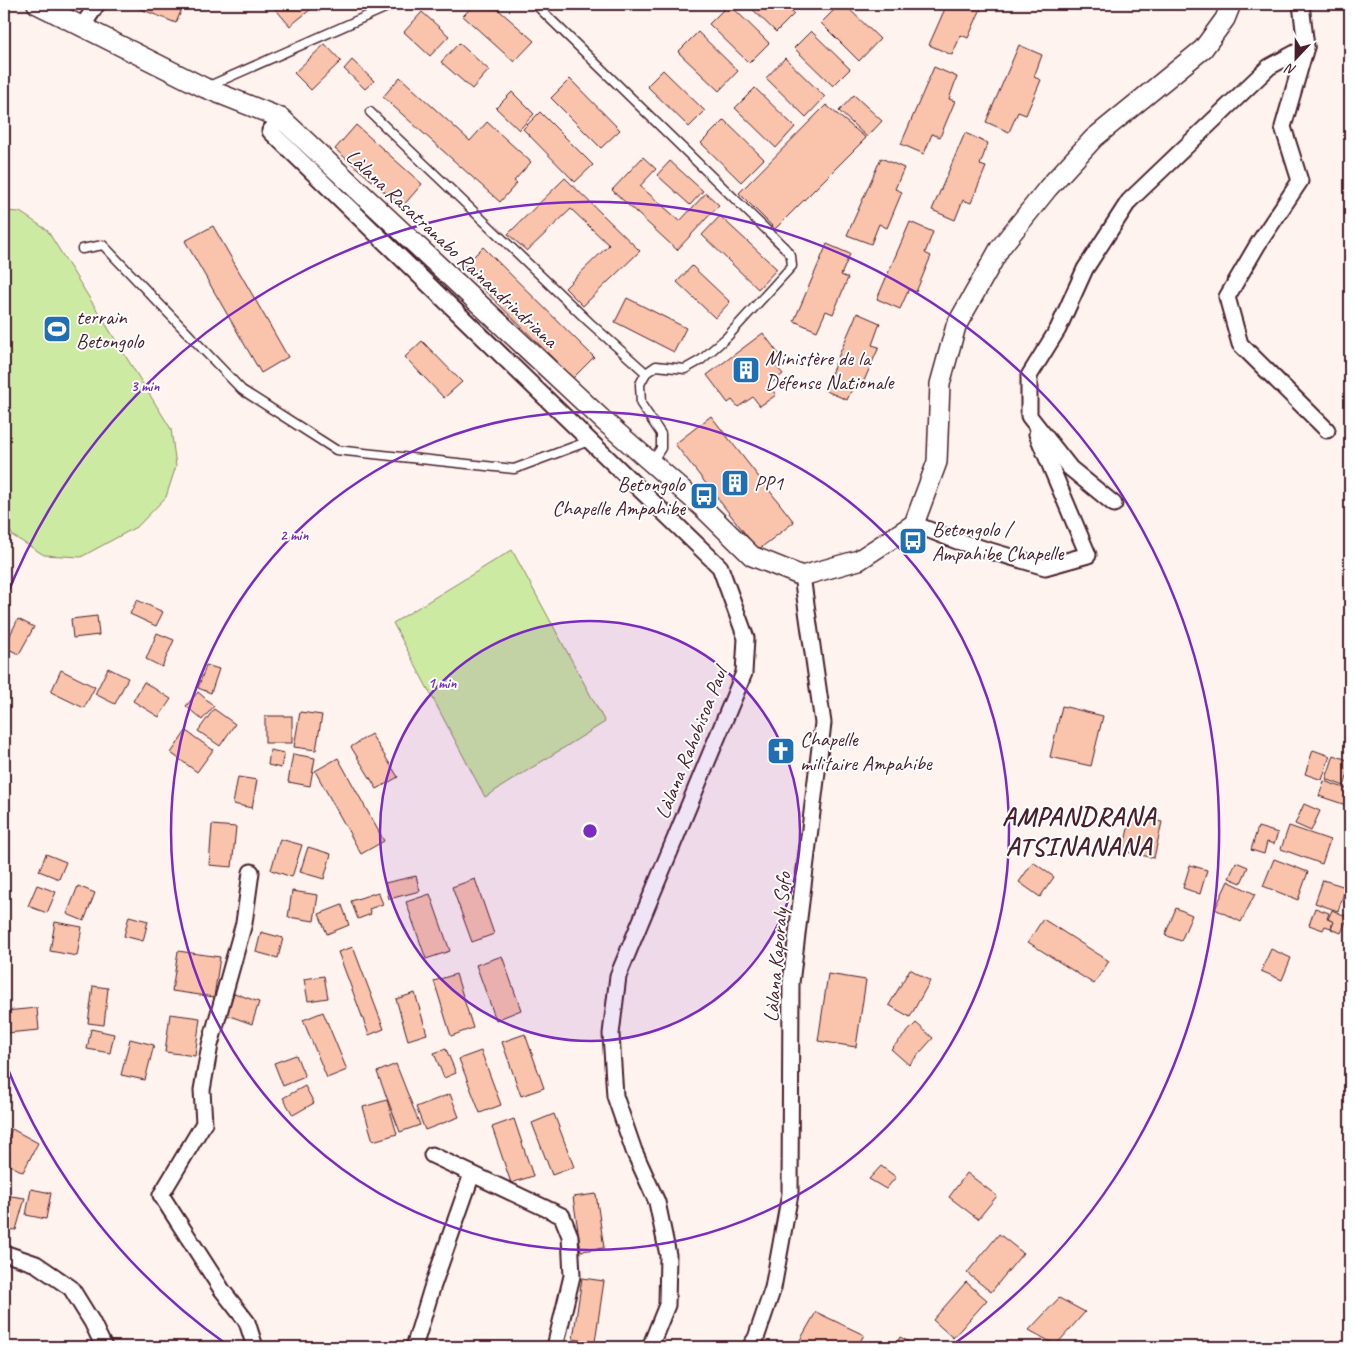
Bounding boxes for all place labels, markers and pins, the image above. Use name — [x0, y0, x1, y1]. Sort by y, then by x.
place label: terrain Betongolo — [76, 304, 145, 354]
sports icon: terrain Betongolo — [42, 314, 72, 344]
place label: Ministère de la Défense Nationale — [765, 345, 896, 395]
building icon: Ministère de la Défense Nationale — [731, 355, 761, 385]
building icon: PP1 — [720, 468, 750, 498]
place label: PP1 — [754, 470, 785, 496]
place label: Betongolo Chapelle Ampahibe — [552, 471, 687, 521]
bus stop icon: Betongolo Chapelle Ampahibe — [689, 481, 719, 511]
place label: Betongolo / Ampahibe Chapelle — [932, 516, 1064, 566]
bus stop icon: Betongolo / Ampahibe Chapelle — [898, 526, 928, 556]
place label: Chapelle militaire Ampahibe — [800, 726, 933, 776]
church icon: Chapelle militaire Ampahibe — [766, 736, 796, 766]
centre of rings — [581, 822, 599, 840]

